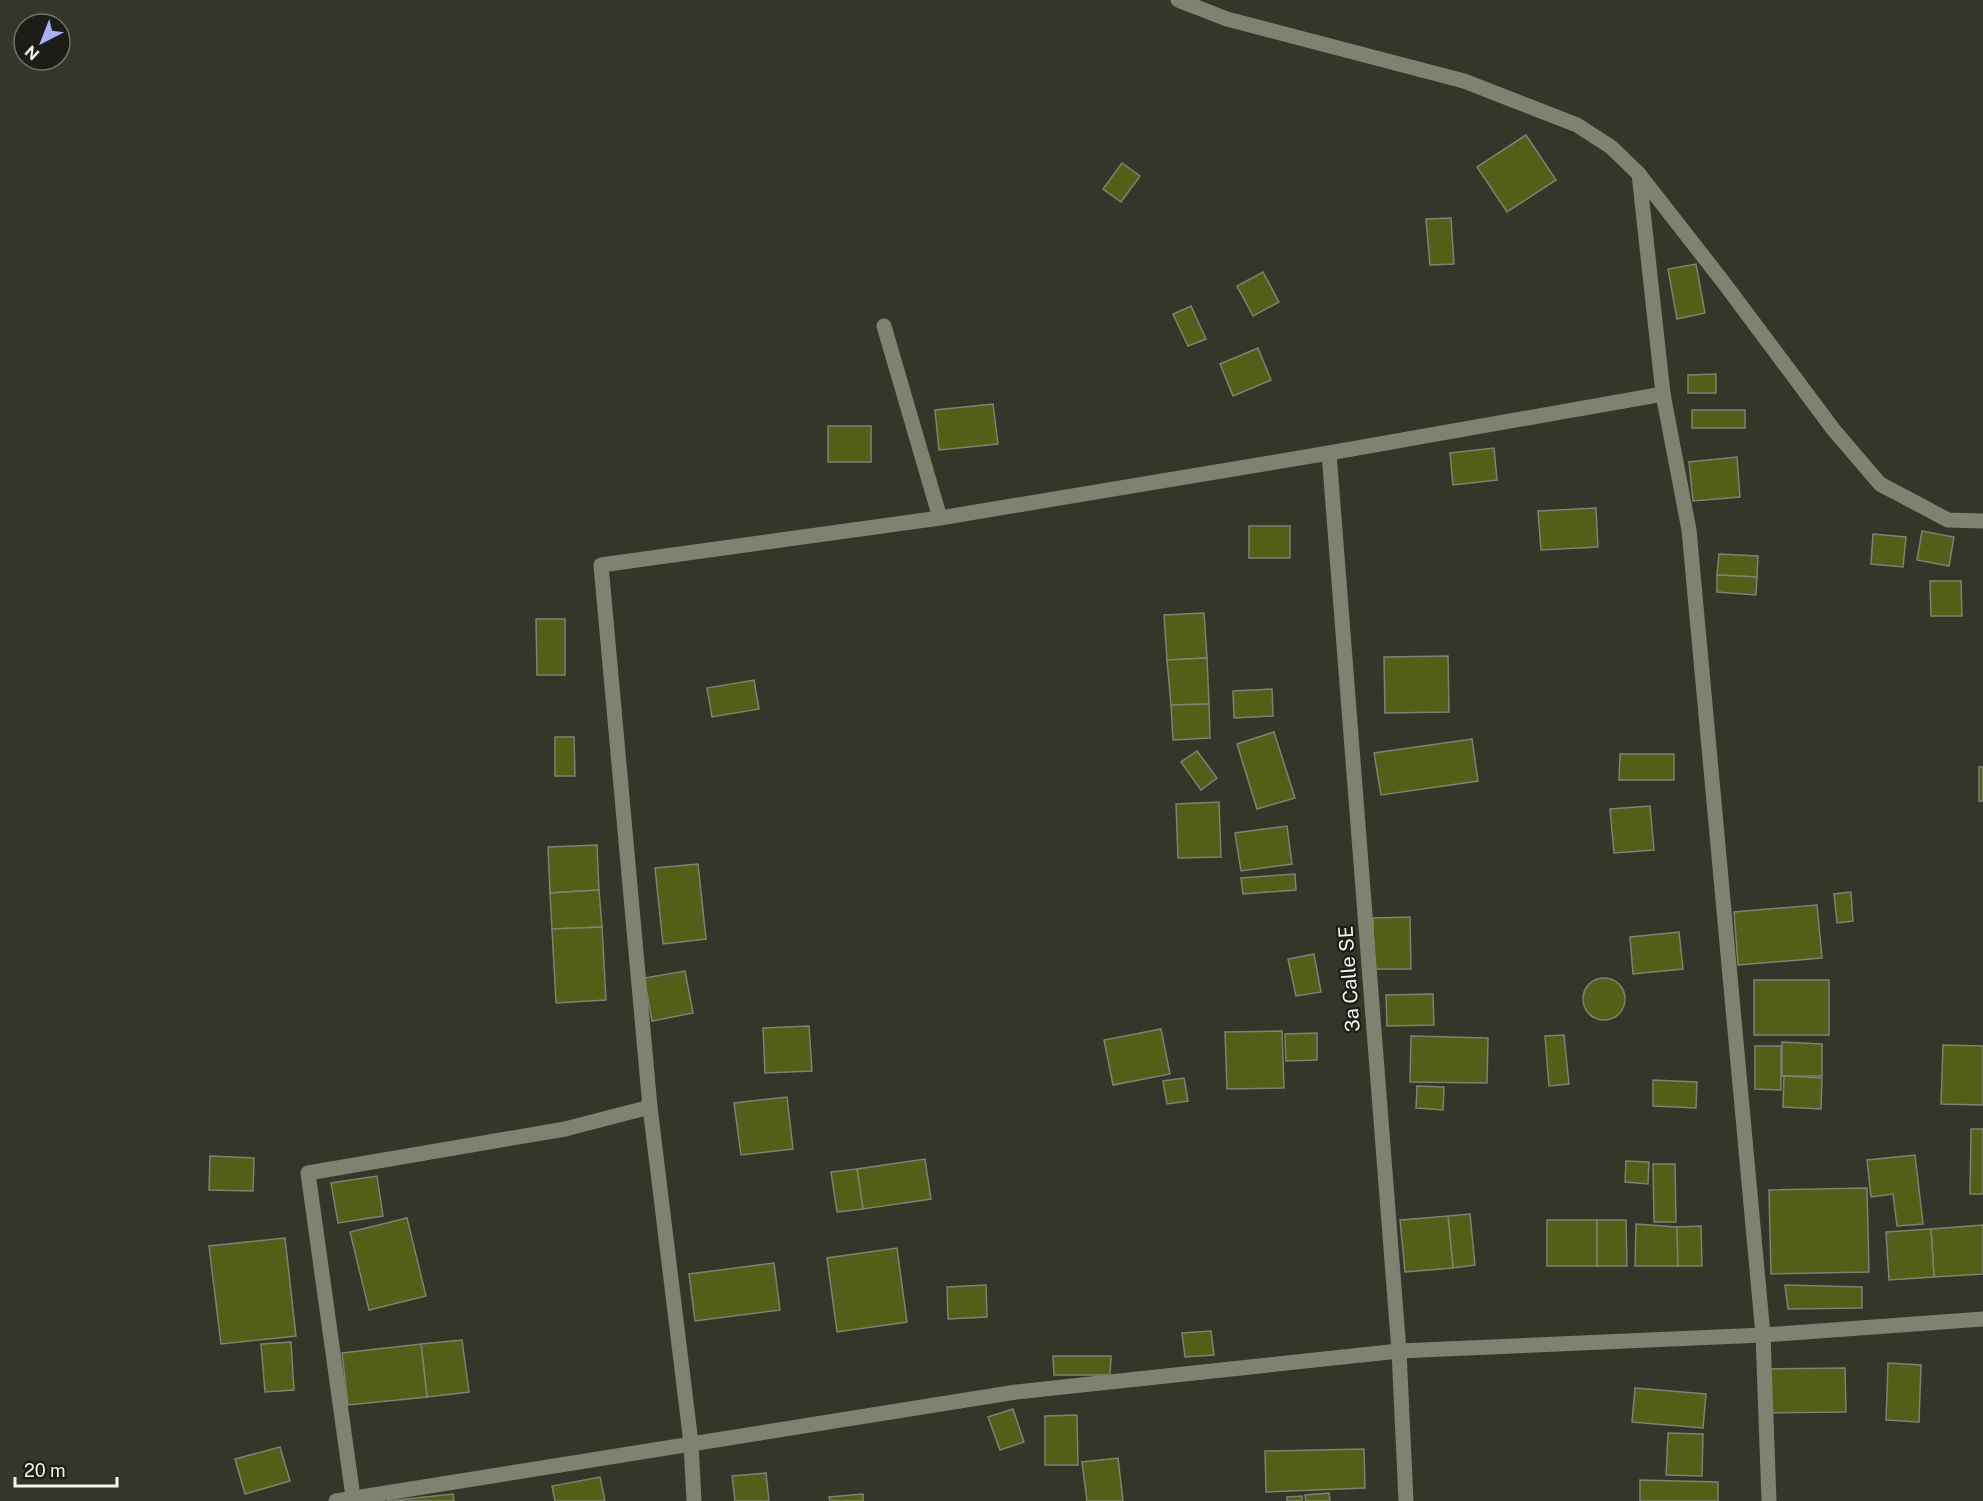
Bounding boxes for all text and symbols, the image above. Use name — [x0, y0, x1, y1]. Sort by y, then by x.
north arrow — [12, 12, 72, 72]
text: N — [21, 42, 43, 64]
street label: 3a Calle SE — [1333, 925, 1365, 1033]
scale bar — [15, 1450, 117, 1488]
text: 20 m — [24, 1460, 66, 1481]

